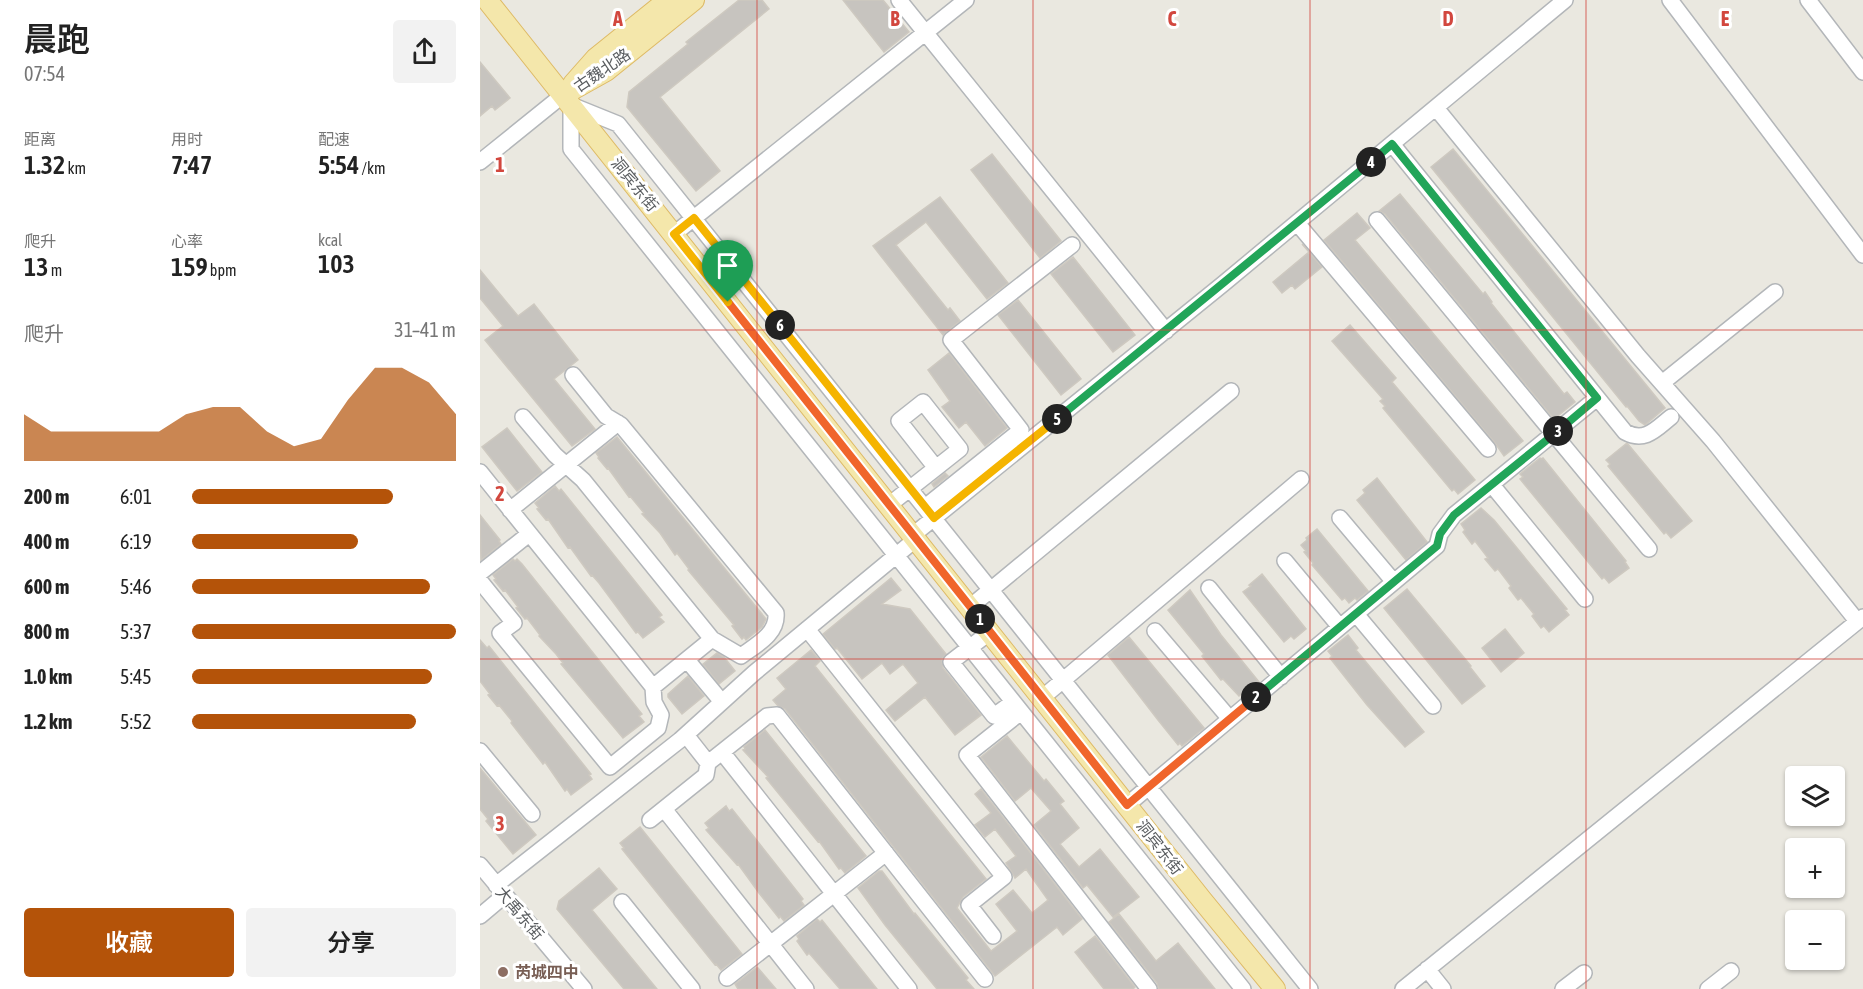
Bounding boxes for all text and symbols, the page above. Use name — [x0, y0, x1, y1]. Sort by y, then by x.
text: A — [612, 7, 623, 30]
text: B — [890, 7, 900, 30]
text: C — [1168, 7, 1177, 30]
text: D — [1442, 7, 1454, 30]
text: E — [1721, 7, 1730, 30]
text: 晨跑 — [24, 20, 90, 58]
button: share — [393, 20, 456, 83]
street label: 古魏北路 — [570, 45, 634, 95]
text: 07:54 — [24, 62, 65, 85]
text: 距离 — [24, 130, 56, 148]
text: 用时 — [171, 130, 203, 148]
text: 配速 — [318, 130, 350, 148]
pin: 4 — [1356, 147, 1386, 177]
text: 1.32 — [24, 150, 65, 180]
text: 7:47 — [171, 150, 212, 180]
text: 5:54 — [318, 150, 359, 180]
text: 1 — [495, 153, 505, 176]
street label: 洞宾东街 — [608, 153, 662, 215]
text: 4 — [1367, 153, 1375, 171]
text: km — [65, 159, 86, 177]
text: /km — [359, 159, 385, 177]
text: kcal — [318, 231, 342, 249]
text: 爬升 — [24, 232, 56, 250]
text: 心率 — [171, 232, 203, 250]
pin — [702, 240, 753, 302]
text: 103 — [318, 249, 355, 279]
icon: arrive — [711, 249, 744, 282]
text: 13 — [24, 252, 48, 282]
text: 159 — [171, 252, 208, 282]
text: m — [48, 261, 62, 279]
text: bpm — [208, 261, 237, 279]
pin: 6 — [765, 310, 795, 340]
text: 6 — [776, 316, 784, 334]
text: 31–41 m — [394, 318, 456, 341]
text: 爬升 — [24, 322, 64, 345]
pin: 5 — [1042, 404, 1072, 434]
text: 5 — [1053, 410, 1061, 428]
pin: 3 — [1543, 416, 1573, 446]
text: 3 — [1554, 422, 1562, 440]
text: 2 — [495, 482, 505, 505]
text: 200 m — [24, 485, 69, 508]
text: 6:01 — [120, 485, 152, 508]
text: 400 m — [24, 530, 69, 553]
text: 6:19 — [120, 530, 152, 553]
text: 600 m — [24, 575, 69, 598]
text: 5:46 — [120, 575, 152, 598]
pin: 1 — [965, 604, 995, 634]
text: 1 — [976, 610, 984, 628]
text: 800 m — [24, 620, 69, 643]
text: 5:37 — [120, 620, 152, 643]
text: 1.0 km — [24, 665, 72, 688]
text: 5:45 — [120, 665, 152, 688]
pin: 2 — [1241, 682, 1271, 712]
text: 2 — [1252, 688, 1260, 706]
text: 1.2 km — [24, 710, 72, 733]
text: 5:52 — [120, 710, 152, 733]
map controls — [1785, 766, 1845, 970]
button: layers — [1785, 766, 1845, 826]
text: 3 — [495, 812, 505, 835]
street label: 洞宾东街 — [1133, 816, 1187, 878]
button: + — [1785, 838, 1845, 898]
street label: 大禹东街 — [493, 883, 547, 943]
button: 收藏 — [24, 908, 234, 977]
button: 分享 — [246, 908, 456, 977]
button: − — [1785, 910, 1845, 970]
place label: 芮城四中 — [515, 963, 579, 981]
marker: 芮城四中 — [496, 965, 510, 979]

